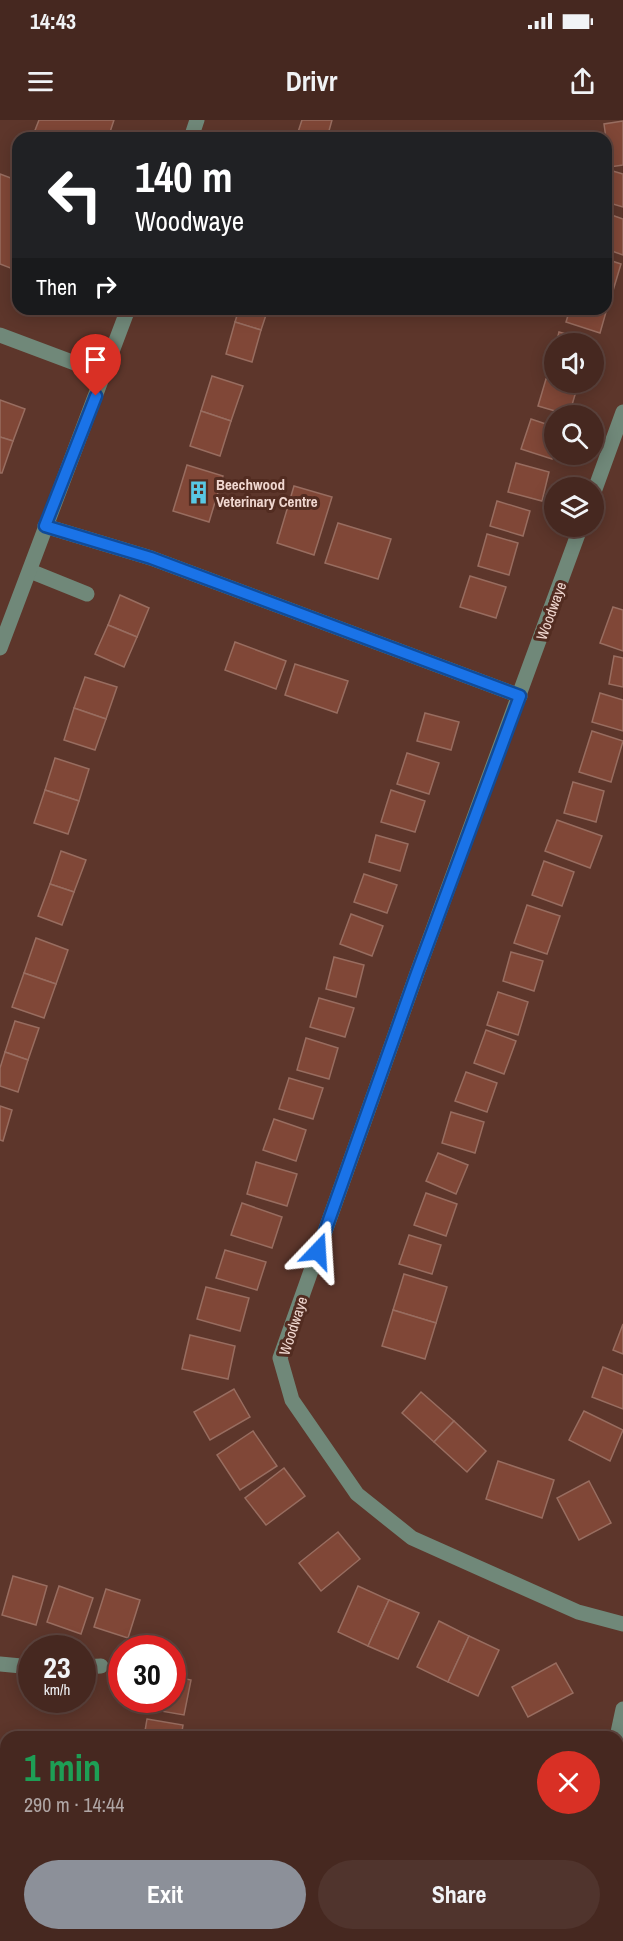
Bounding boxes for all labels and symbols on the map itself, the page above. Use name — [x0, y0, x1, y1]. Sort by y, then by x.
pin — [70, 334, 121, 396]
place label: Beechwood Veterinary Centre — [216, 474, 318, 512]
building icon: Beechwood Veterinary Centre — [185, 480, 211, 506]
street label: Woodwaye — [531, 579, 571, 643]
position arrow — [286, 1219, 350, 1283]
street label: Woodwaye — [274, 1294, 312, 1358]
speed limit sign: 30 — [108, 1635, 186, 1713]

